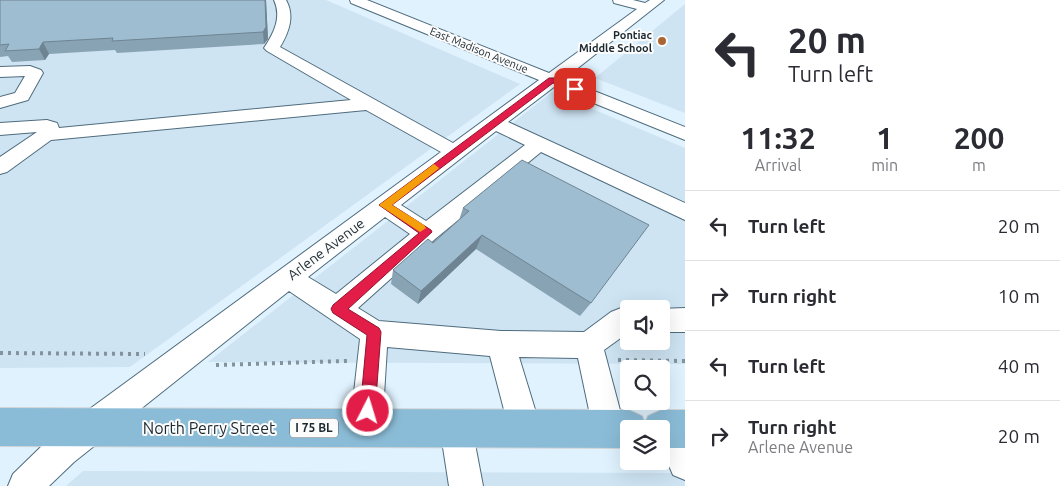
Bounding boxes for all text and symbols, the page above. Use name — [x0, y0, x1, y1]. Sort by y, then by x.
icon: left — [705, 20, 770, 85]
text: 20 m — [788, 20, 866, 60]
street label: East Madison Avenue — [428, 25, 530, 75]
place label: Pontiac Middle School — [579, 29, 653, 54]
marker: Pontiac Middle School — [656, 35, 668, 47]
text: Turn left — [788, 61, 873, 86]
pin — [554, 68, 596, 110]
icon: arrive — [561, 75, 589, 103]
text: 11:32 — [741, 121, 816, 155]
text: 1 — [876, 121, 893, 155]
text: 200 — [954, 121, 1004, 155]
text: Arrival — [755, 156, 801, 174]
text: min — [871, 156, 898, 174]
text: m — [972, 156, 986, 174]
icon: left — [705, 212, 733, 240]
street label: Arlene Avenue — [284, 215, 368, 283]
text: Turn left — [748, 215, 826, 237]
text: 20 m — [998, 215, 1040, 237]
icon: right — [705, 282, 733, 310]
text: Turn right — [748, 285, 836, 307]
text: 10 m — [998, 285, 1040, 307]
map controls — [620, 300, 670, 470]
button: sound — [620, 300, 670, 350]
icon: left — [705, 352, 733, 380]
text: Turn left — [748, 355, 826, 377]
text: 40 m — [998, 355, 1040, 377]
button: search — [620, 360, 670, 410]
position arrow — [341, 384, 393, 436]
text: Turn right — [748, 416, 836, 438]
road number: I 75 BL — [290, 418, 338, 438]
street label: North Perry Street — [143, 419, 276, 437]
button: layers — [620, 420, 670, 470]
icon: right — [705, 422, 733, 450]
text: 20 m — [998, 425, 1040, 447]
text: Arlene Avenue — [748, 438, 853, 456]

